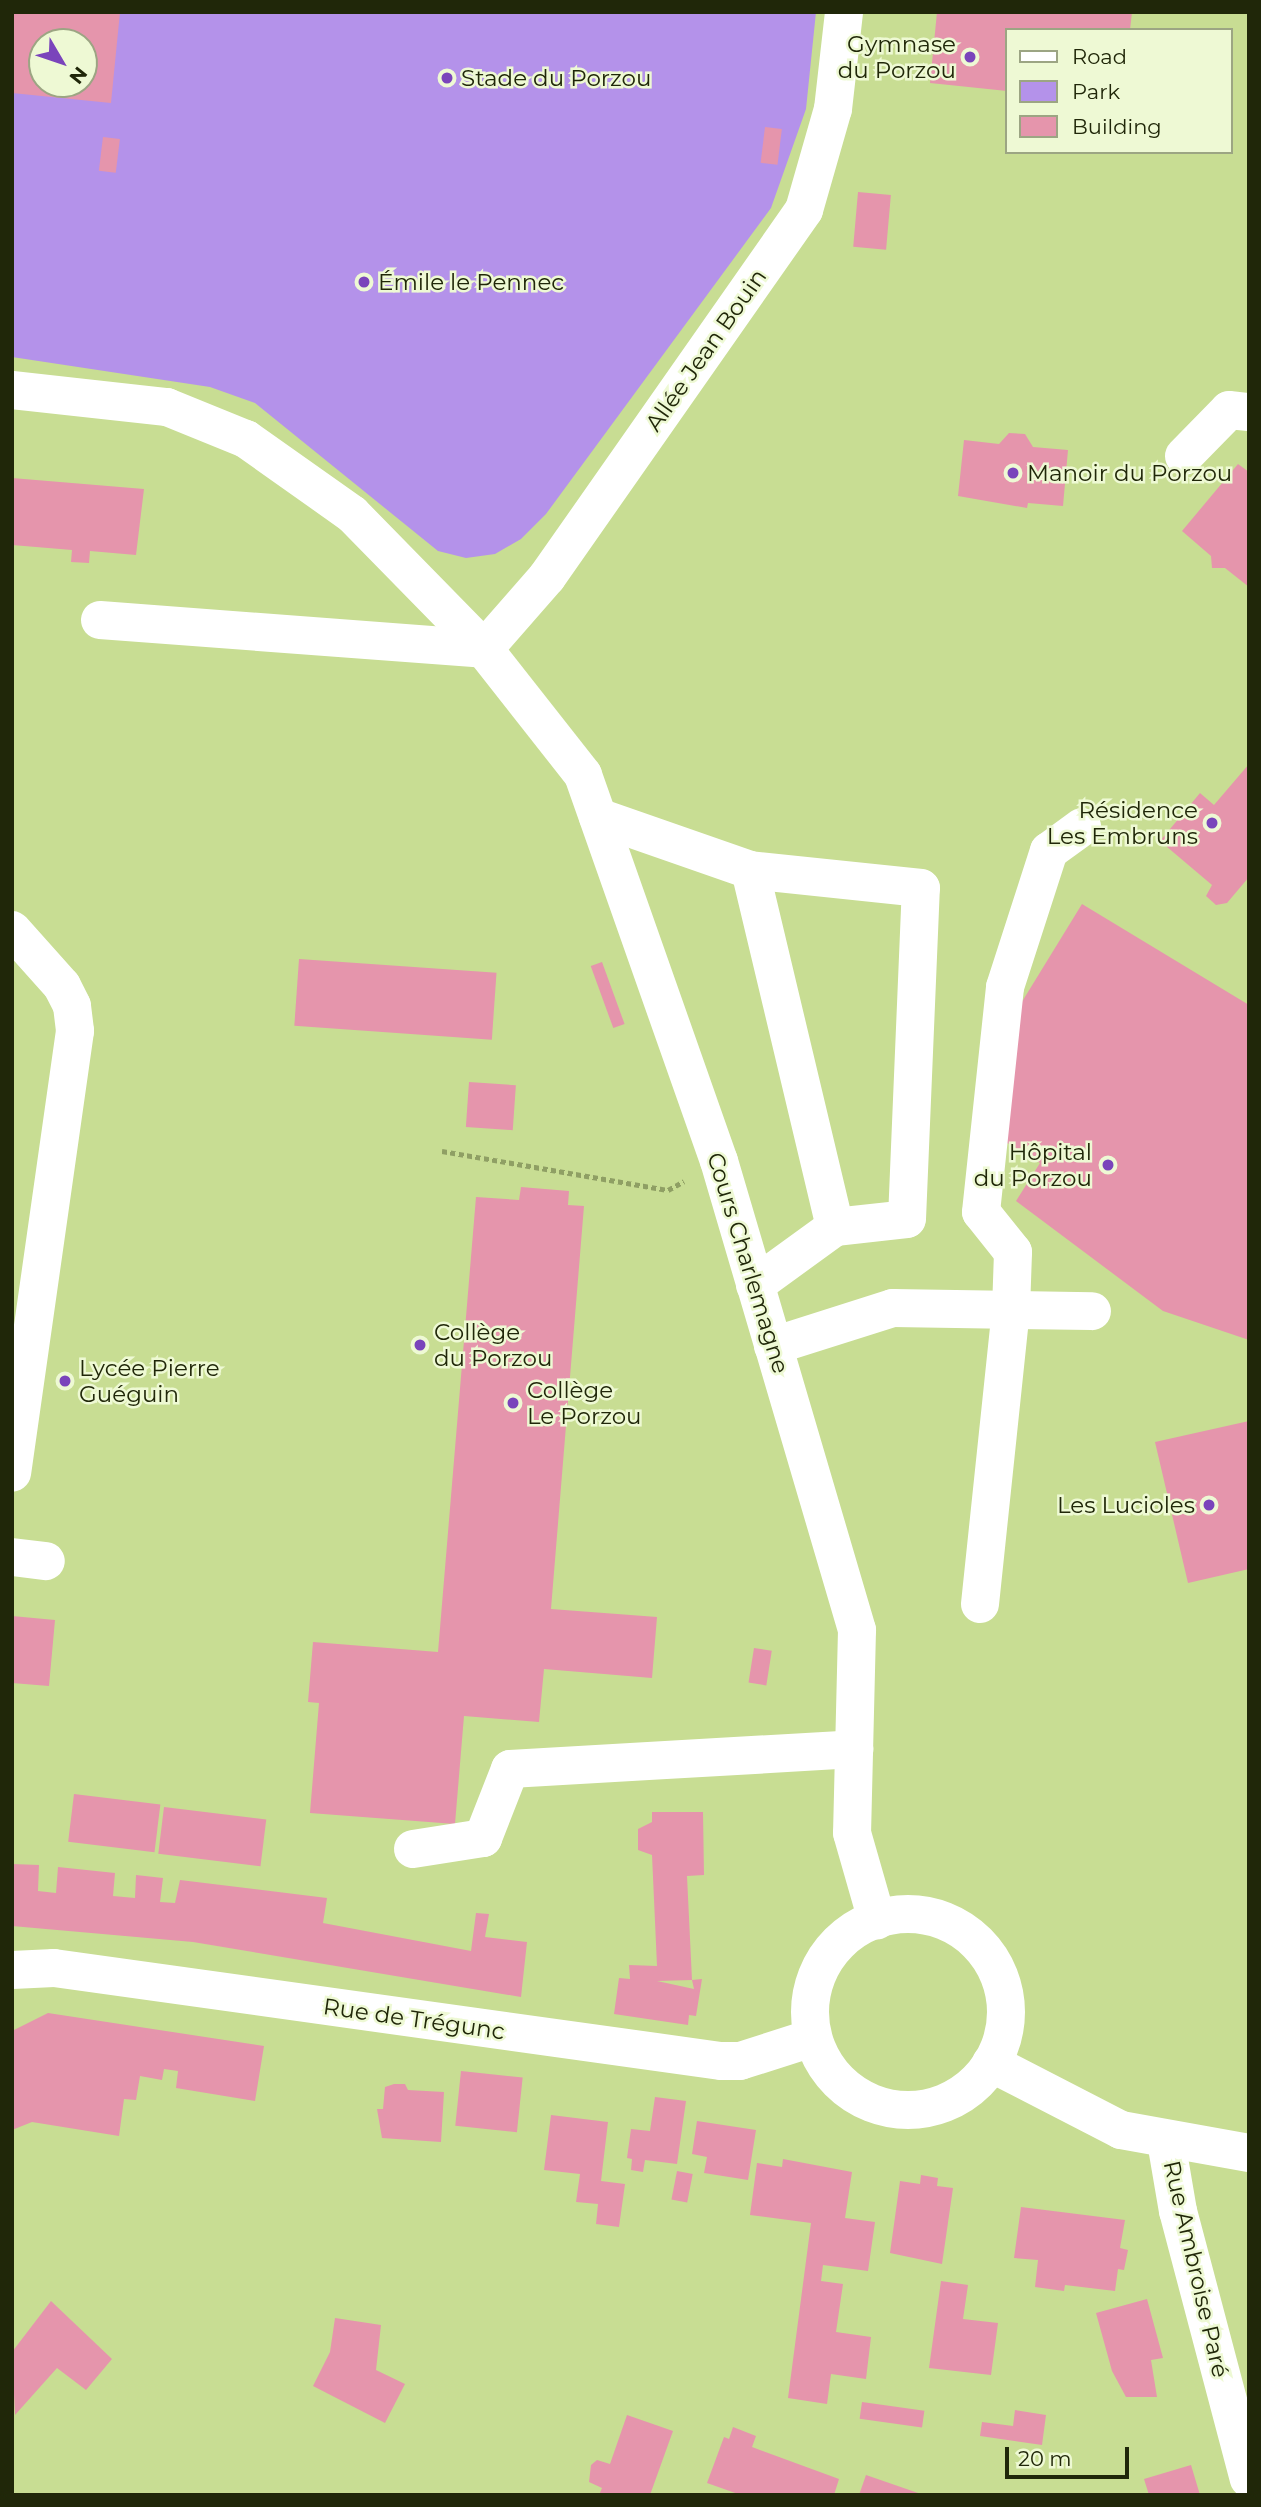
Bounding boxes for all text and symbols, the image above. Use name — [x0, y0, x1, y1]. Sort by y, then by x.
north arrow — [28, 28, 98, 98]
legend — [1006, 28, 1233, 154]
place label: Gymnase du Porzou — [838, 30, 956, 84]
text: Road — [1072, 44, 1127, 69]
marker: Gymnase du Porzou — [962, 49, 978, 65]
text: N — [64, 62, 92, 88]
place label: Stade du Porzou — [461, 64, 651, 92]
marker: Stade du Porzou — [439, 70, 455, 86]
text: Park — [1072, 79, 1120, 104]
text: Building — [1072, 114, 1162, 139]
street label: Allée Jean Bouin — [640, 264, 772, 436]
place label: Émile le Pennec — [378, 268, 564, 296]
marker: Émile le Pennec — [356, 274, 372, 290]
place label: Manoir du Porzou — [1027, 459, 1232, 487]
marker: Manoir du Porzou — [1005, 465, 1021, 481]
place label: Résidence Les Embruns — [1047, 796, 1198, 850]
marker: Résidence Les Embruns — [1204, 815, 1220, 831]
place label: Hôpital du Porzou — [974, 1138, 1092, 1192]
street label: Cours Charlemagne — [701, 1149, 795, 1377]
marker: Hôpital du Porzou — [1098, 1155, 1118, 1175]
place label: Collège du Porzou — [434, 1318, 552, 1372]
marker: Collège du Porzou — [412, 1337, 428, 1353]
place label: Lycée Pierre Guéguin — [79, 1354, 220, 1408]
marker: Lycée Pierre Guéguin — [57, 1373, 73, 1389]
place label: Collège Le Porzou — [527, 1376, 642, 1430]
marker: Collège Le Porzou — [505, 1395, 521, 1411]
place label: Les Lucioles — [1057, 1491, 1195, 1519]
marker: Les Lucioles — [1201, 1497, 1217, 1513]
street label: Rue de Trégunc — [322, 1993, 506, 2045]
street label: Rue Ambroise Paré — [1158, 2158, 1234, 2380]
scale bar — [1009, 2434, 1133, 2478]
text: 20 m — [1018, 2446, 1072, 2471]

